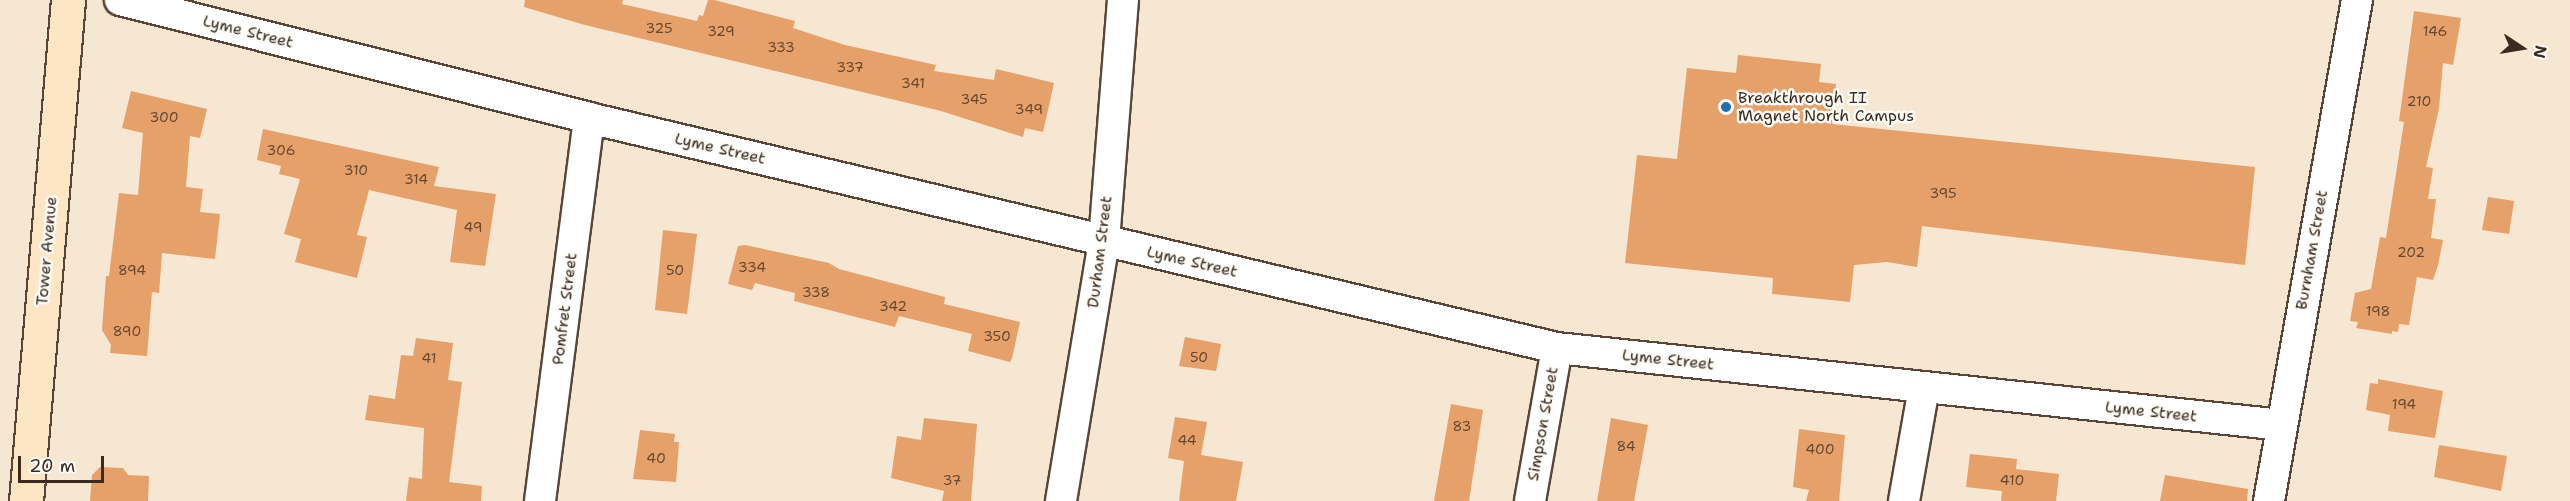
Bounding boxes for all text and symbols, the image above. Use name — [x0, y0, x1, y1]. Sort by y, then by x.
street label: Lyme Street — [201, 11, 295, 53]
north arrow — [2492, 18, 2552, 78]
house number: 325 — [646, 20, 672, 36]
house number: 329 — [707, 23, 735, 39]
house number: 146 — [2423, 23, 2447, 39]
house number: 333 — [767, 39, 795, 55]
text: N — [2529, 43, 2552, 60]
house number: 337 — [836, 59, 864, 75]
house number: 341 — [901, 75, 925, 91]
place label: Breakthrough II Magnet North Campus — [1738, 88, 1914, 126]
house number: 345 — [960, 91, 988, 107]
house number: 210 — [2407, 93, 2431, 109]
marker: Breakthrough II Magnet North Campus — [1719, 100, 1733, 114]
house number: 349 — [1015, 101, 1043, 117]
house number: 300 — [149, 109, 179, 125]
street label: Lyme Street — [673, 129, 767, 169]
house number: 306 — [267, 142, 295, 158]
house number: 310 — [344, 162, 368, 178]
house number: 314 — [404, 171, 428, 187]
house number: 395 — [1929, 185, 1957, 201]
street label: Burnham Street — [2292, 189, 2332, 311]
street label: Durham Street — [1084, 195, 1116, 309]
street label: Tower Avenue — [33, 196, 61, 306]
house number: 49 — [464, 219, 482, 235]
street label: Lyme Street — [1145, 242, 1239, 282]
house number: 202 — [2397, 244, 2425, 260]
street label: Pomfret Street — [549, 252, 581, 366]
house number: 334 — [738, 259, 766, 275]
house number: 894 — [118, 262, 146, 278]
house number: 50 — [666, 262, 684, 278]
house number: 338 — [802, 284, 830, 300]
house number: 342 — [879, 298, 907, 314]
house number: 198 — [2366, 303, 2390, 319]
house number: 890 — [113, 323, 141, 339]
house number: 350 — [983, 328, 1011, 344]
street label: Lyme Street — [1621, 346, 1715, 374]
house number: 50 — [1190, 349, 1208, 365]
house number: 41 — [422, 350, 436, 366]
street label: Simpson Street — [1524, 366, 1562, 482]
house number: 194 — [2392, 396, 2416, 412]
street label: Lyme Street — [2104, 398, 2198, 426]
house number: 83 — [1453, 418, 1471, 434]
house number: 44 — [1177, 432, 1197, 448]
house number: 84 — [1616, 438, 1636, 454]
house number: 400 — [1805, 441, 1835, 457]
scale bar — [21, 444, 106, 482]
house number: 40 — [646, 450, 666, 466]
text: 20 m — [29, 454, 75, 478]
house number: 37 — [943, 472, 961, 488]
house number: 410 — [2000, 472, 2024, 488]

